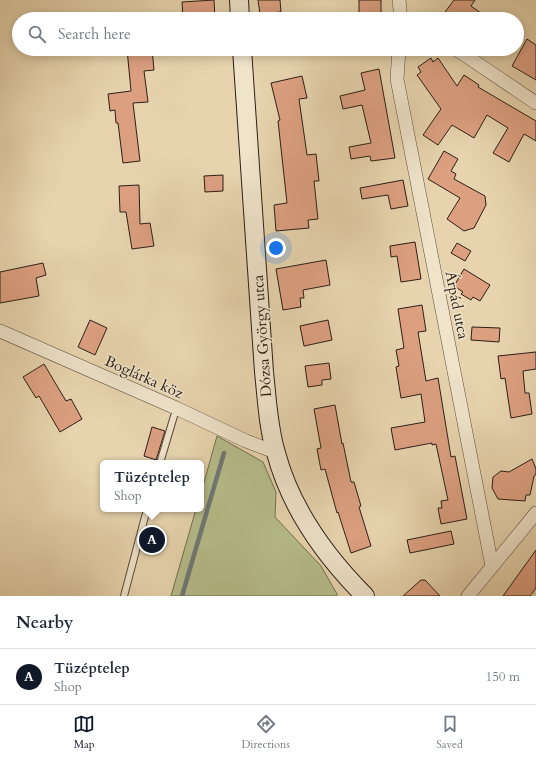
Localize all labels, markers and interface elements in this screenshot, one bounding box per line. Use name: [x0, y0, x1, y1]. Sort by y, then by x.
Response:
search box: [12, 12, 524, 56]
icon: search: [26, 23, 48, 45]
text: Search here: [58, 24, 131, 44]
your location: [266, 238, 286, 258]
street label: Árpád utca: [441, 269, 473, 341]
street label: Dózsa György utca: [248, 274, 276, 398]
street label: Boglárka köz: [102, 351, 187, 403]
popup: [100, 460, 204, 512]
text: Tüzéptelep: [114, 467, 190, 487]
text: Shop: [114, 487, 142, 505]
pin: A: [139, 525, 165, 555]
text: Nearby: [16, 611, 73, 634]
text: Tüzéptelep: [54, 658, 130, 678]
text: A: [24, 668, 34, 686]
text: 150 m: [486, 668, 520, 686]
text: Shop: [54, 678, 82, 696]
tab: Map: [73, 713, 95, 752]
tab: Directions: [241, 713, 290, 752]
tab: Saved: [436, 713, 463, 752]

